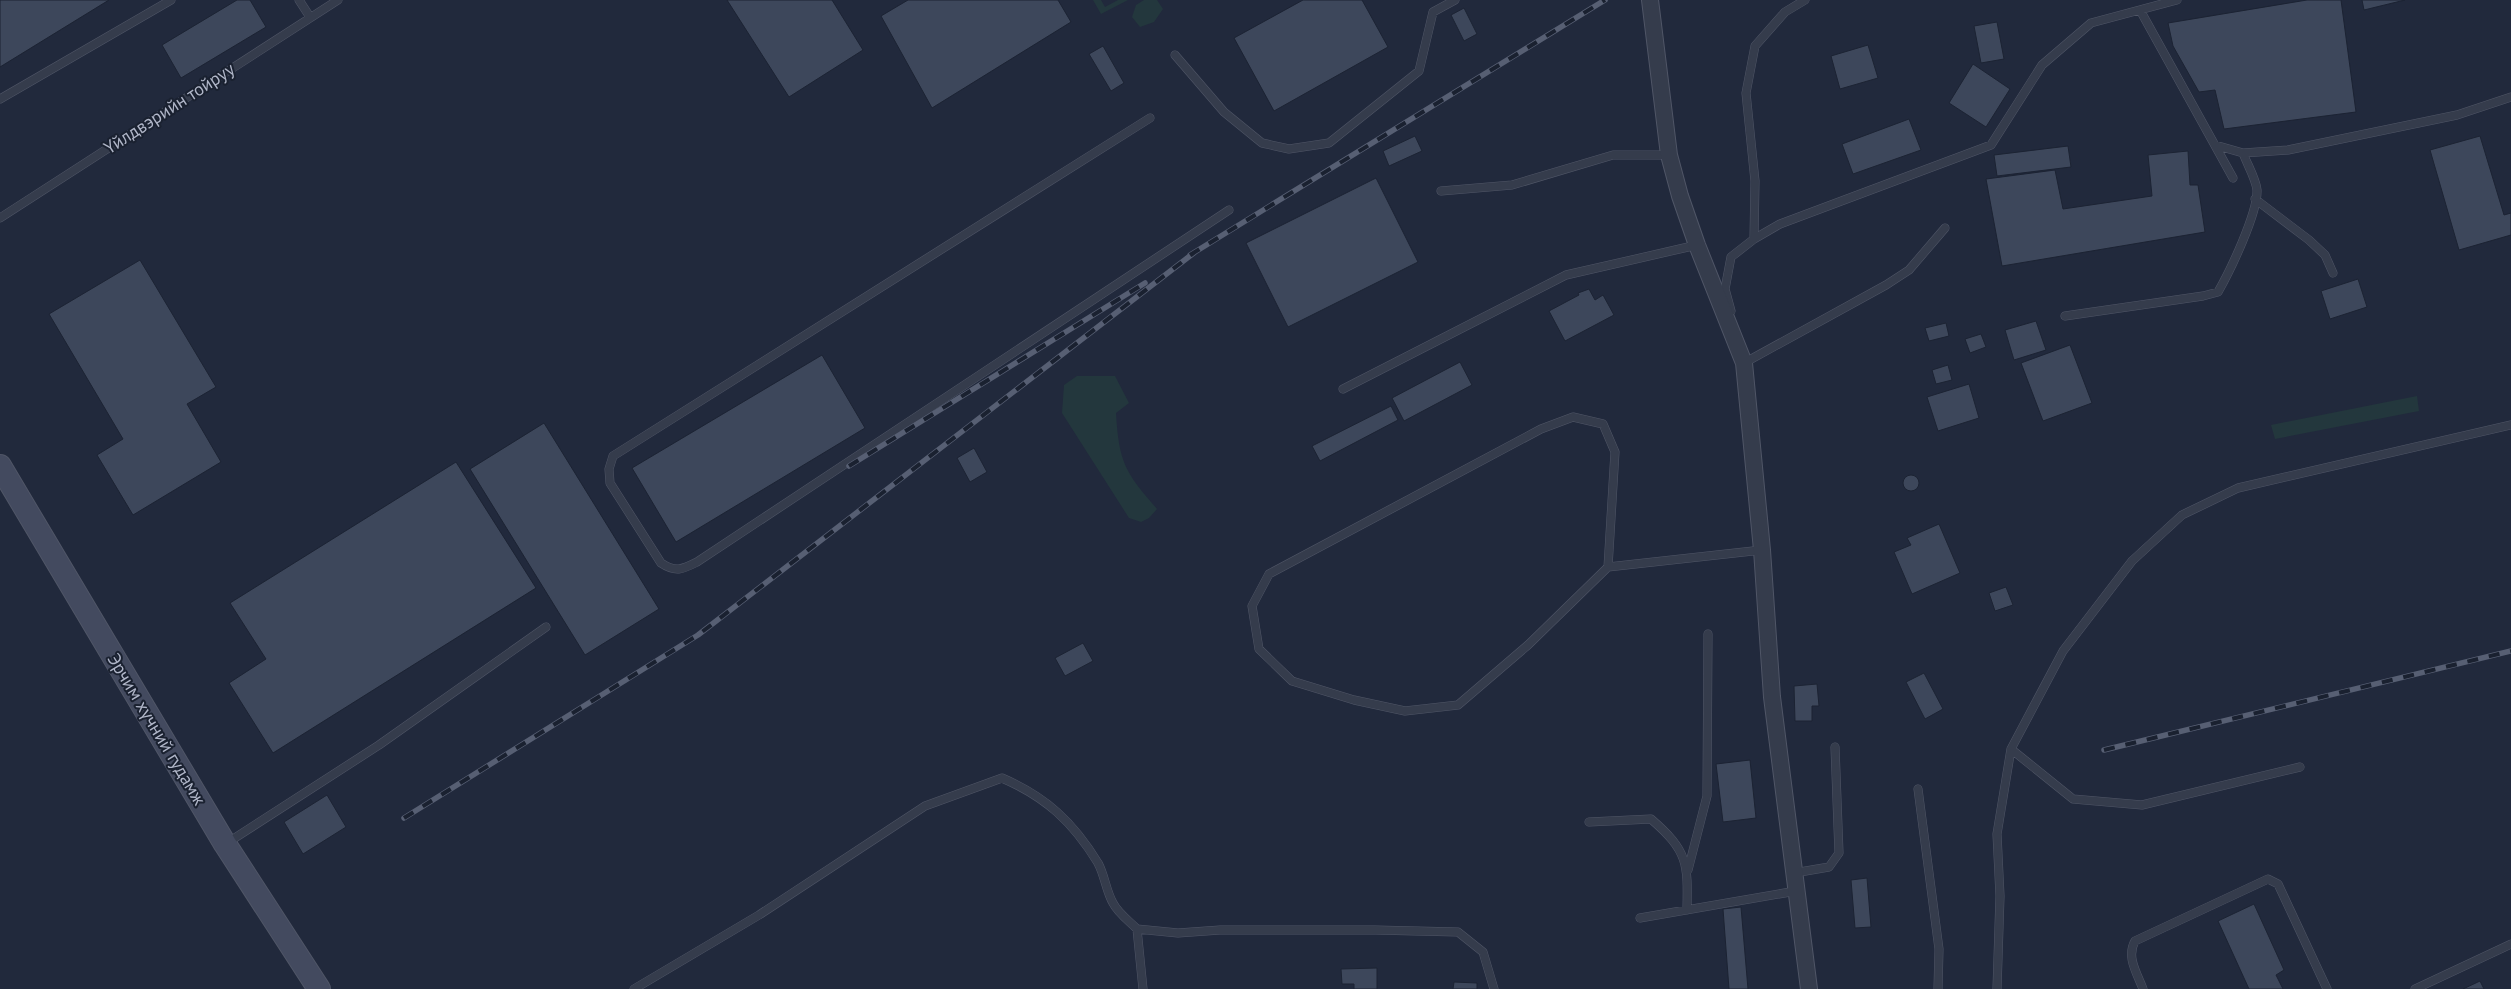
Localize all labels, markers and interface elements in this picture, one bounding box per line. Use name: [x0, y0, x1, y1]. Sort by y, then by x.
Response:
street label: Үйлдвэрийн тойруу: [99, 57, 239, 159]
street label: Эрчим хүчний гудамж: [103, 649, 211, 809]

